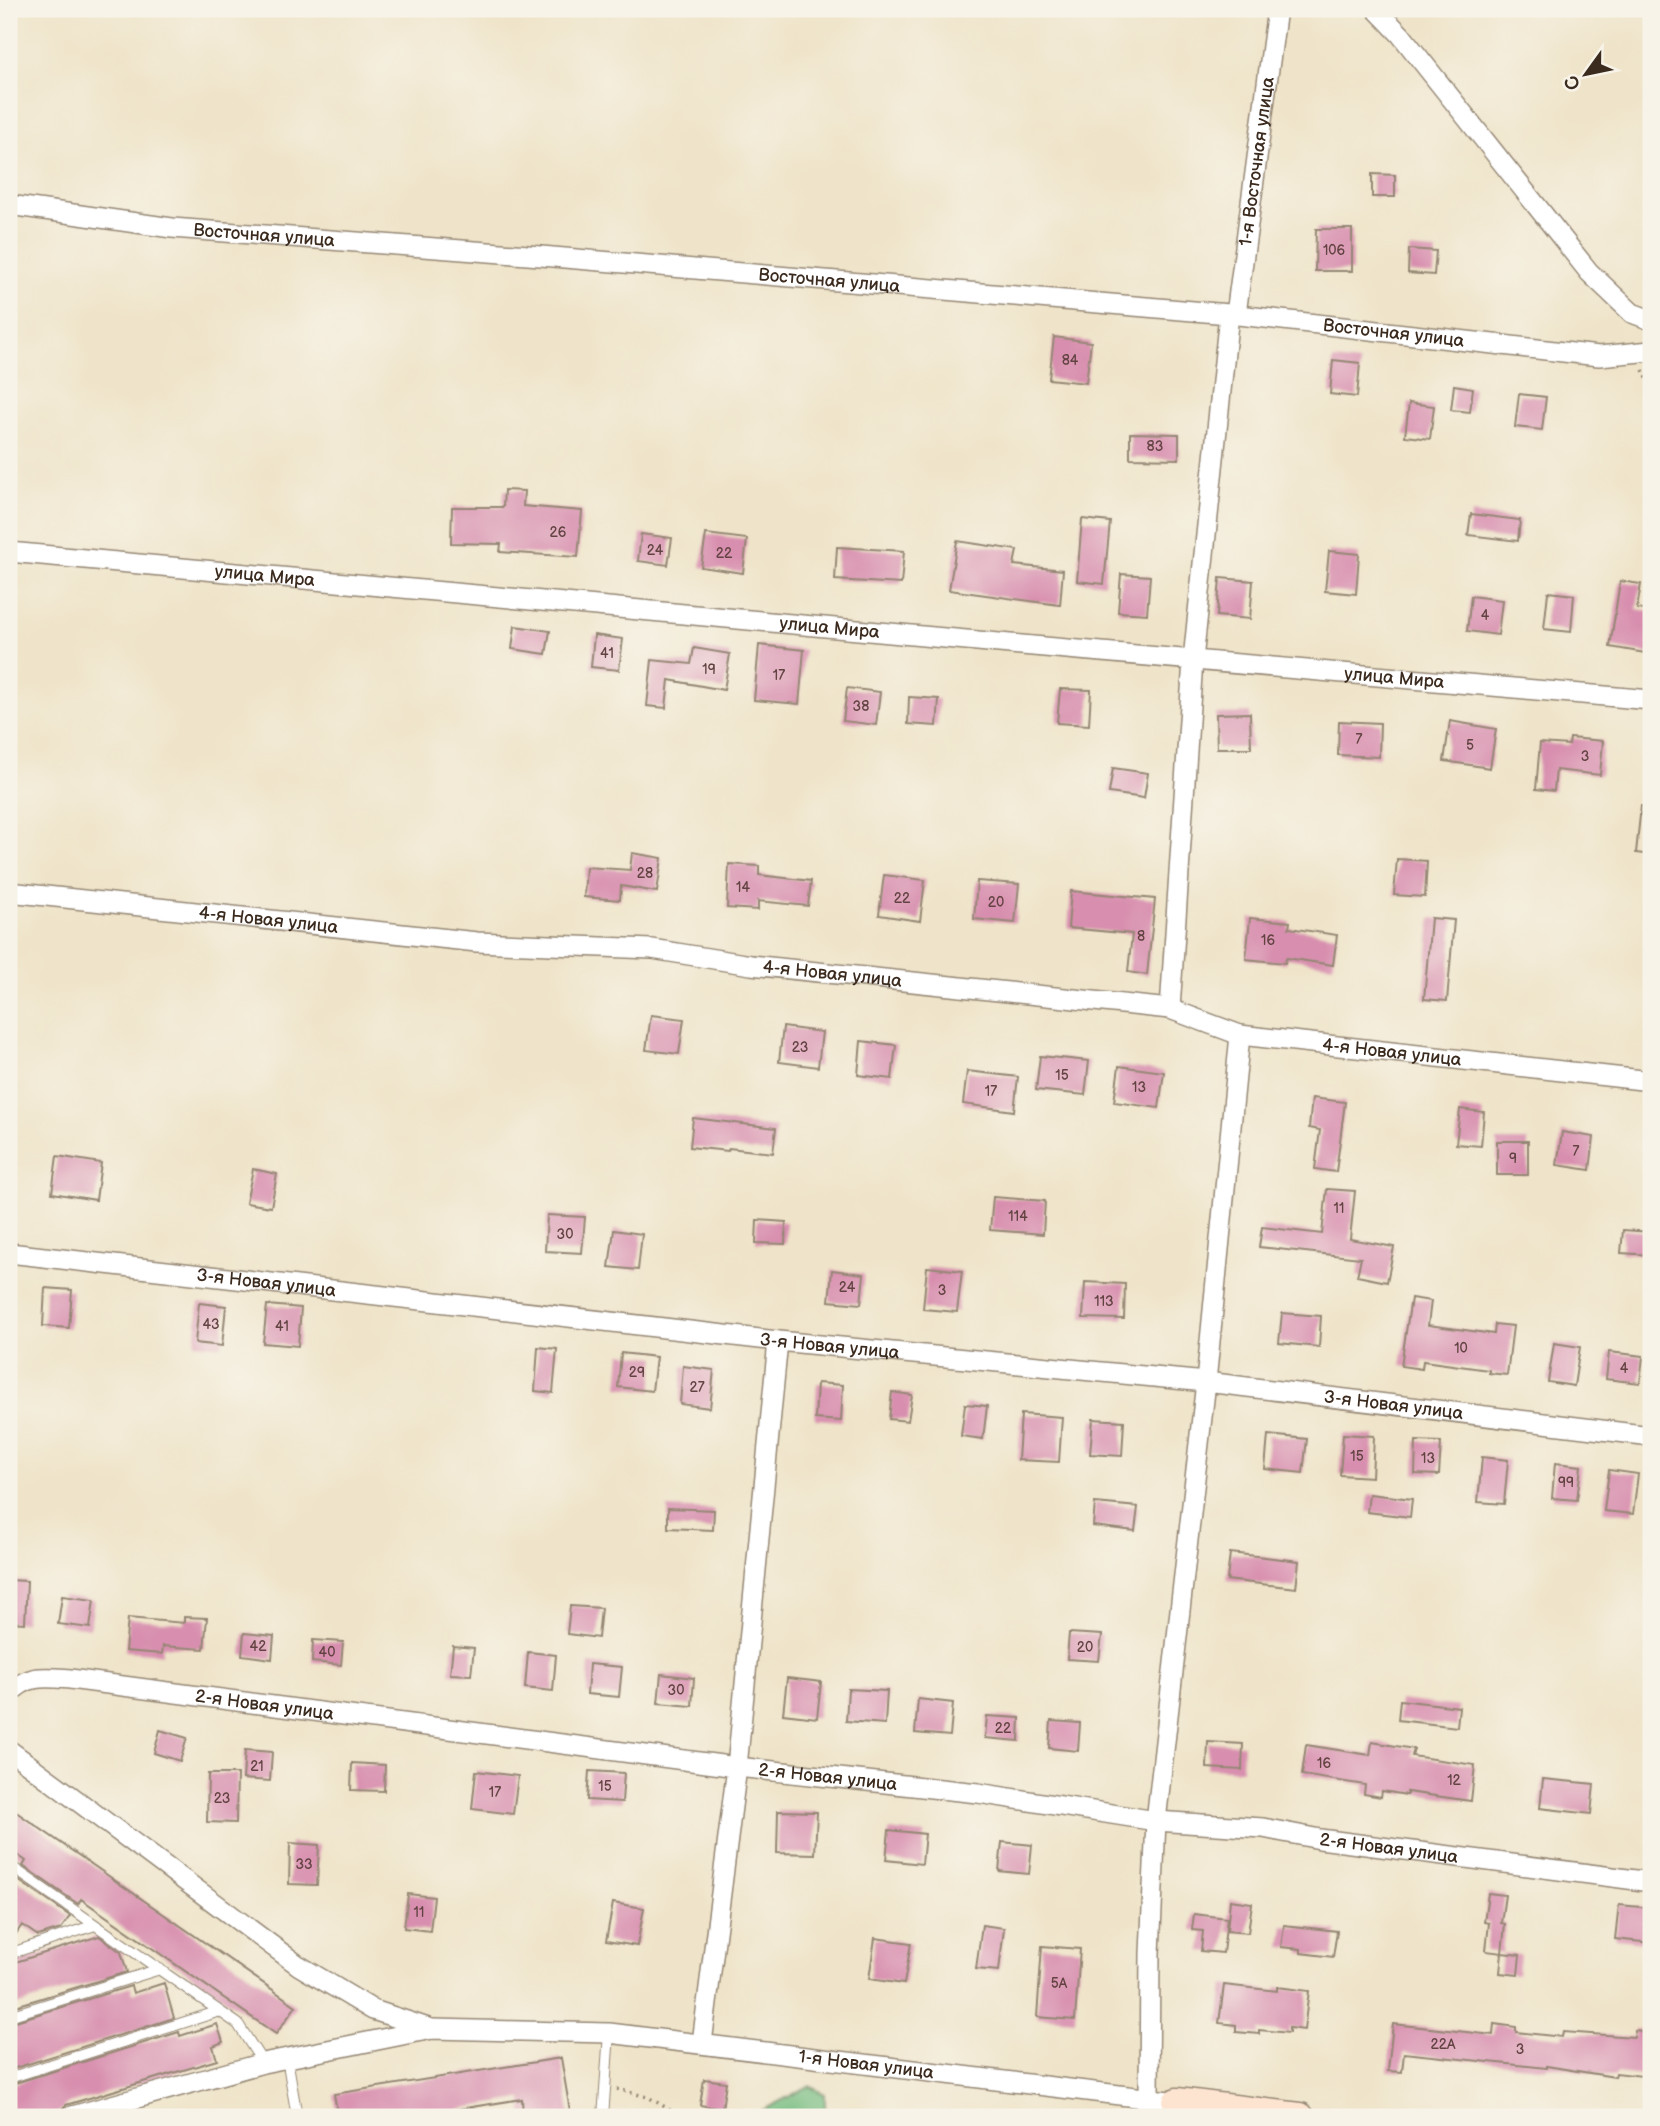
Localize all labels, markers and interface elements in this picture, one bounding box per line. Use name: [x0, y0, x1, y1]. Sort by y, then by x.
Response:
north arrow: [1552, 38, 1622, 108]
text: С: [1560, 71, 1586, 94]
street label: 1-я Восточная улица: [1235, 75, 1278, 247]
street label: Восточная улица: [193, 219, 336, 251]
house number: 106: [1323, 242, 1346, 259]
street label: Восточная улица: [758, 264, 901, 297]
street label: Восточная улица: [1322, 314, 1466, 351]
house number: 84: [1062, 352, 1079, 369]
house number: 83: [1147, 438, 1163, 455]
house number: 26: [550, 524, 567, 541]
house number: 24: [647, 542, 664, 559]
house number: 22: [716, 545, 733, 562]
street label: улица Мира: [214, 560, 316, 591]
house number: 4: [1481, 607, 1490, 624]
street label: улица Мира: [778, 612, 881, 643]
house number: 41: [600, 645, 614, 662]
house number: 19: [702, 661, 716, 678]
street label: улица Мира: [1343, 663, 1446, 692]
house number: 17: [773, 667, 785, 684]
house number: 38: [853, 698, 869, 715]
house number: 7: [1356, 731, 1363, 748]
house number: 5: [1466, 737, 1474, 754]
house number: 3: [1581, 748, 1589, 765]
house number: 28: [637, 865, 653, 882]
house number: 14: [736, 879, 750, 896]
house number: 22: [894, 890, 911, 907]
house number: 20: [988, 894, 1004, 911]
street label: 4-я Новая улица: [198, 902, 340, 938]
house number: 8: [1137, 928, 1145, 945]
house number: 16: [1261, 932, 1275, 949]
street label: 4-я Новая улица: [762, 956, 904, 991]
street label: 4-я Новая улица: [1321, 1034, 1463, 1070]
house number: 23: [792, 1039, 808, 1056]
house number: 15: [1055, 1067, 1069, 1084]
house number: 13: [1132, 1079, 1146, 1096]
house number: 17: [985, 1083, 997, 1100]
house number: 7: [1573, 1143, 1580, 1160]
house number: 9: [1509, 1150, 1517, 1167]
house number: 11: [1334, 1200, 1344, 1217]
house number: 114: [1008, 1208, 1028, 1225]
house number: 30: [557, 1226, 573, 1243]
street label: 3-я Новая улица: [196, 1264, 337, 1301]
house number: 24: [839, 1279, 856, 1296]
house number: 3: [938, 1282, 946, 1299]
house number: 113: [1094, 1293, 1114, 1310]
house number: 43: [202, 1316, 220, 1333]
house number: 41: [275, 1318, 289, 1335]
street label: 3-я Новая улица: [759, 1329, 901, 1363]
house number: 10: [1454, 1340, 1468, 1357]
house number: 4: [1620, 1360, 1629, 1377]
house number: 29: [629, 1364, 645, 1381]
house number: 27: [689, 1379, 705, 1396]
street label: 3-я Новая улица: [1323, 1386, 1465, 1424]
house number: 15: [1350, 1448, 1364, 1465]
house number: 13: [1421, 1450, 1435, 1467]
house number: 99: [1558, 1474, 1574, 1491]
house number: 42: [250, 1638, 267, 1655]
house number: 20: [1077, 1639, 1093, 1656]
house number: 40: [319, 1644, 335, 1661]
house number: 30: [668, 1682, 684, 1699]
street label: 2-я Новая улица: [194, 1685, 335, 1724]
house number: 22: [995, 1720, 1012, 1737]
house number: 16: [1317, 1755, 1331, 1772]
house number: 21: [250, 1758, 264, 1775]
street label: 2-я Новая улица: [757, 1759, 899, 1795]
house number: 12: [1447, 1772, 1462, 1789]
house number: 15: [598, 1778, 612, 1795]
house number: 17: [489, 1784, 501, 1801]
house number: 23: [214, 1790, 230, 1807]
street label: 2-я Новая улица: [1318, 1829, 1460, 1867]
house number: 33: [295, 1856, 313, 1873]
house number: 11: [414, 1904, 424, 1921]
house number: 5А: [1051, 1975, 1068, 1992]
house number: 22А: [1430, 2036, 1456, 2053]
house number: 3: [1516, 2041, 1524, 2058]
street label: 1-я Новая улица: [798, 2046, 935, 2083]

